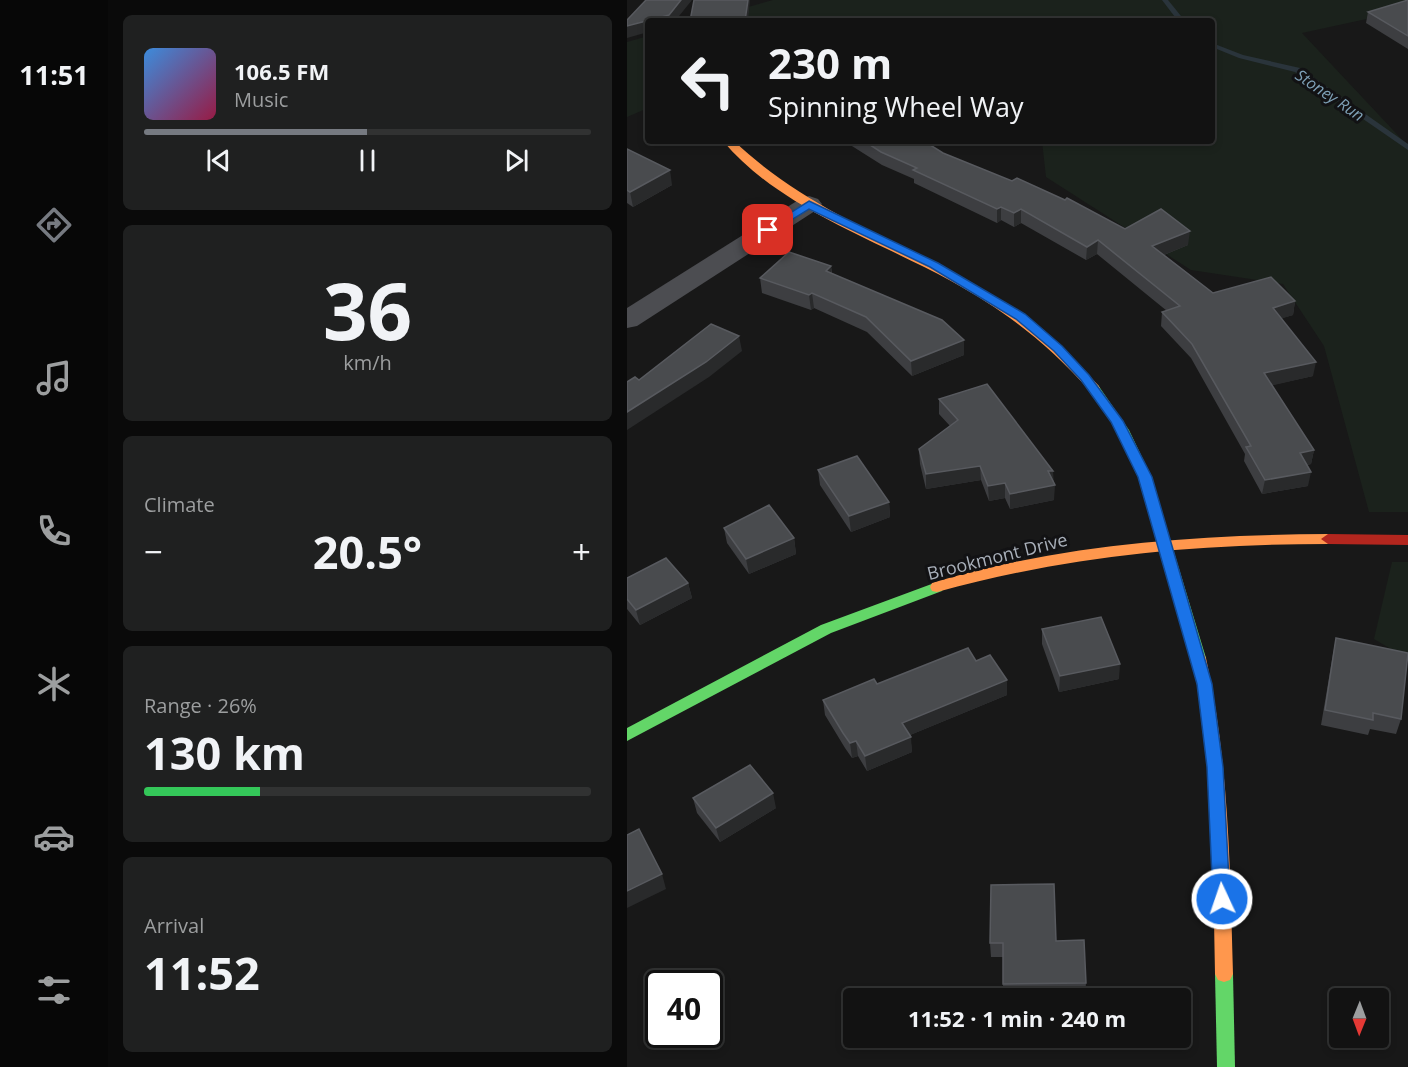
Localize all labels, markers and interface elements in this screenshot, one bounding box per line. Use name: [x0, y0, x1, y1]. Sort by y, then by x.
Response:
text: 230 m: [768, 34, 892, 91]
icon: left: [669, 42, 747, 120]
text: 11:51: [19, 56, 89, 93]
text: 106.5 FM: [234, 56, 329, 86]
water label: Stoney Run: [1291, 64, 1369, 126]
text: Music: [234, 86, 288, 113]
text: Spinning Wheel Way: [768, 88, 1023, 125]
icon: previous: [202, 144, 235, 177]
icon: pause: [351, 144, 384, 177]
icon: next: [500, 144, 533, 177]
icon: directions: [33, 204, 75, 246]
pin: [742, 204, 793, 255]
icon: arrive: [751, 213, 784, 246]
text: 36: [323, 257, 412, 363]
text: km/h: [343, 349, 392, 376]
icon: music: [33, 357, 75, 399]
text: Climate: [144, 491, 215, 518]
icon: phone: [33, 510, 75, 552]
text: 20.5°: [313, 521, 422, 582]
street label: Brookmont Drive: [924, 527, 1070, 585]
text: −: [144, 529, 163, 574]
text: +: [572, 529, 591, 574]
icon: climate: [33, 663, 75, 705]
text: Range · 26%: [144, 692, 257, 719]
text: 130 km: [144, 722, 305, 783]
icon: car: [33, 816, 75, 858]
position arrow: [1190, 867, 1254, 931]
text: Arrival: [144, 912, 204, 939]
text: 11:52: [144, 942, 260, 1003]
icon: filters: [33, 969, 75, 1011]
speed limit sign: 40: [645, 970, 723, 1048]
north arrow: [1329, 988, 1389, 1048]
map controls: [1329, 988, 1389, 1048]
text: 11:52 · 1 min · 240 m: [908, 1003, 1126, 1033]

